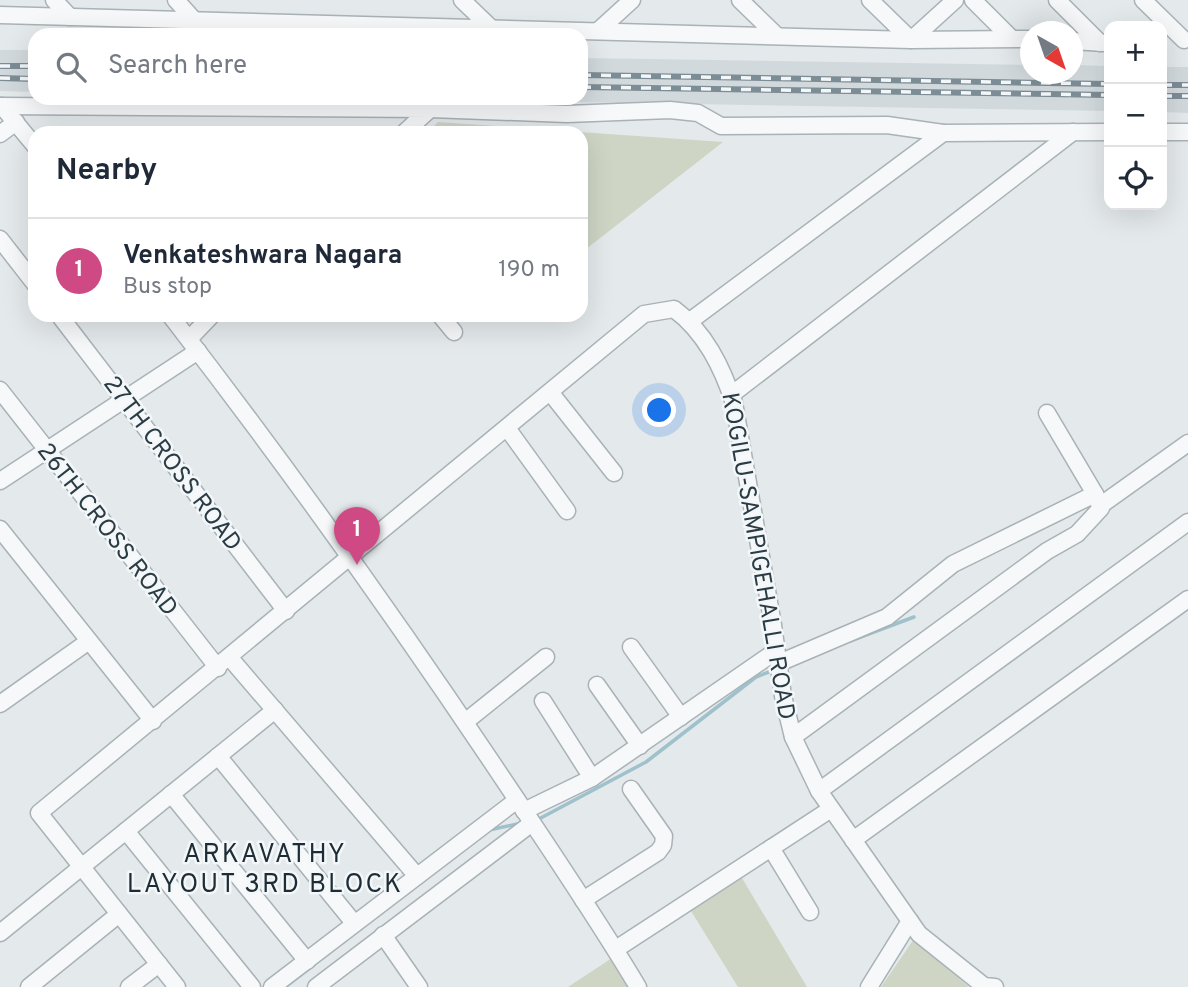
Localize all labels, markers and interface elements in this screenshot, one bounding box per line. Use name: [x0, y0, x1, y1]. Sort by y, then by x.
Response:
north arrow: [1020, 21, 1083, 84]
map controls: [1104, 21, 1167, 210]
button: +: [1104, 21, 1167, 84]
search box: [28, 28, 588, 105]
icon: search: [52, 48, 90, 86]
text: Search here: [108, 50, 247, 83]
button: −: [1104, 84, 1167, 147]
button: locate: [1104, 147, 1167, 210]
text: Nearby: [56, 153, 157, 190]
text: Venkateshwara Nagara: [123, 240, 402, 273]
text: 1: [74, 256, 84, 285]
text: 190 m: [498, 256, 560, 285]
text: Bus stop: [123, 273, 212, 302]
street label: 27TH CROSS ROAD: [96, 371, 247, 558]
street label: KOGILU-SAMPIGEHALLI ROAD: [713, 390, 801, 722]
your location: [642, 393, 676, 427]
street label: 26TH CROSS ROAD: [29, 437, 183, 623]
pin: 1: [334, 507, 380, 565]
district label: ARKAVATHY LAYOUT 3RD BLOCK: [127, 839, 403, 902]

